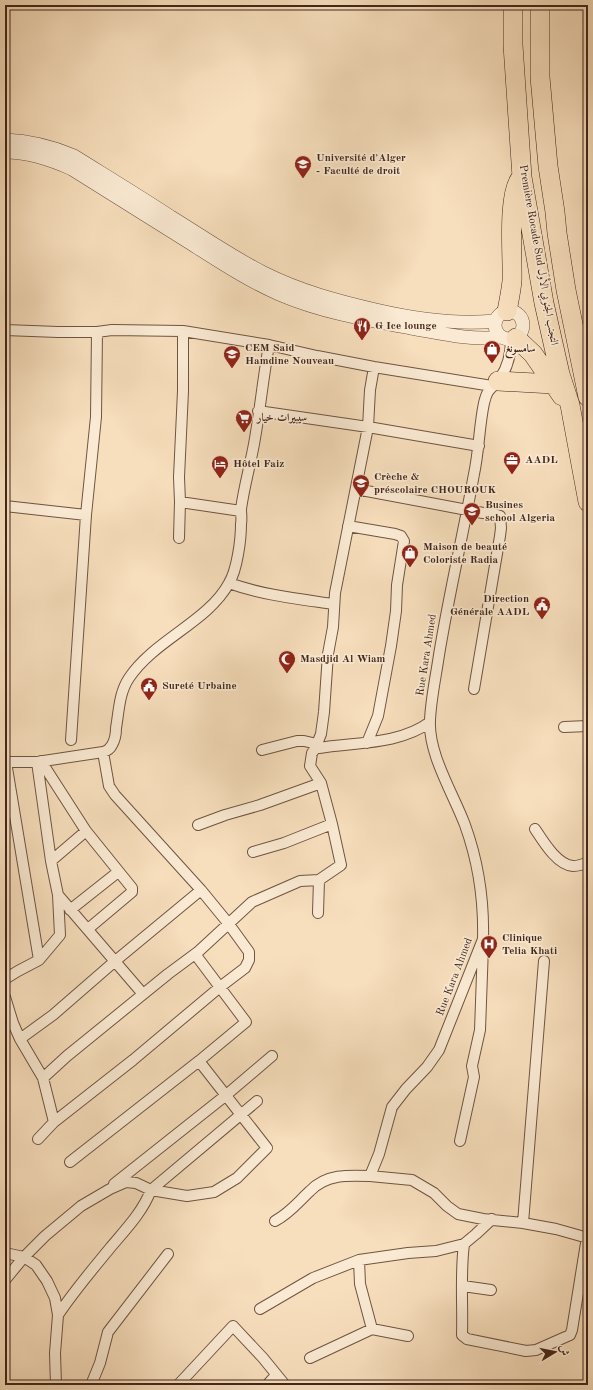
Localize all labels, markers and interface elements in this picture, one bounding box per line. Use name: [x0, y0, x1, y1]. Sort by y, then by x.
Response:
place label: Université d'Alger - Faculté de droit: [316, 153, 406, 177]
school or university icon: Université d'Alger - Faculté de droit: [293, 154, 313, 179]
street label: Première Rocade Sud التجنب الجنوبي الأول: [515, 163, 563, 346]
restaurant icon: G Ice lounge: [352, 316, 372, 341]
place label: G Ice lounge: [375, 321, 437, 332]
shop icon: سامسونغ: [482, 339, 502, 364]
place label: CEM Said Hamdine Nouveau: [245, 343, 334, 367]
place label: سامسونغ: [505, 343, 536, 359]
school or university icon: CEM Said Hamdine Nouveau: [222, 344, 242, 369]
supermarket icon: سيبيرات خيار: [234, 408, 254, 433]
place label: سيبيرات خيار: [255, 412, 307, 424]
office icon: AADL: [502, 450, 522, 475]
hotel icon: Hôtel Faiz: [210, 454, 230, 479]
place label: AADL: [525, 455, 558, 466]
place label: Hôtel Faiz: [233, 459, 284, 470]
place label: Crèche & préscolaire CHOUROUK: [374, 472, 497, 496]
school or university icon: Crèche & préscolaire CHOUROUK: [351, 473, 371, 498]
place label: Busines school Algeria: [485, 500, 556, 524]
school or university icon: Busines school Algeria: [462, 501, 482, 526]
place label: Maison de beauté Coloriste Radia: [423, 542, 507, 566]
shop icon: Maison de beauté Coloriste Radia: [400, 543, 420, 568]
place label: Direction Générale AADL: [450, 594, 529, 618]
public building icon: Direction Générale AADL: [532, 595, 552, 620]
street label: Rue Kara Ahmed: [415, 613, 439, 697]
mosque icon: Masdjid Al Wiam: [277, 649, 297, 674]
place label: Masdjid Al Wiam: [300, 654, 386, 665]
public building icon: Sureté Urbaine: [139, 676, 159, 701]
place label: Sureté Urbaine: [162, 681, 237, 692]
place label: Clinique Telia Khati: [502, 933, 557, 957]
hospital icon: Clinique Telia Khati: [479, 934, 499, 959]
street label: Rue Kara Ahmed: [435, 936, 475, 1018]
north arrow: [535, 1332, 575, 1372]
text: ش: [557, 1344, 570, 1357]

